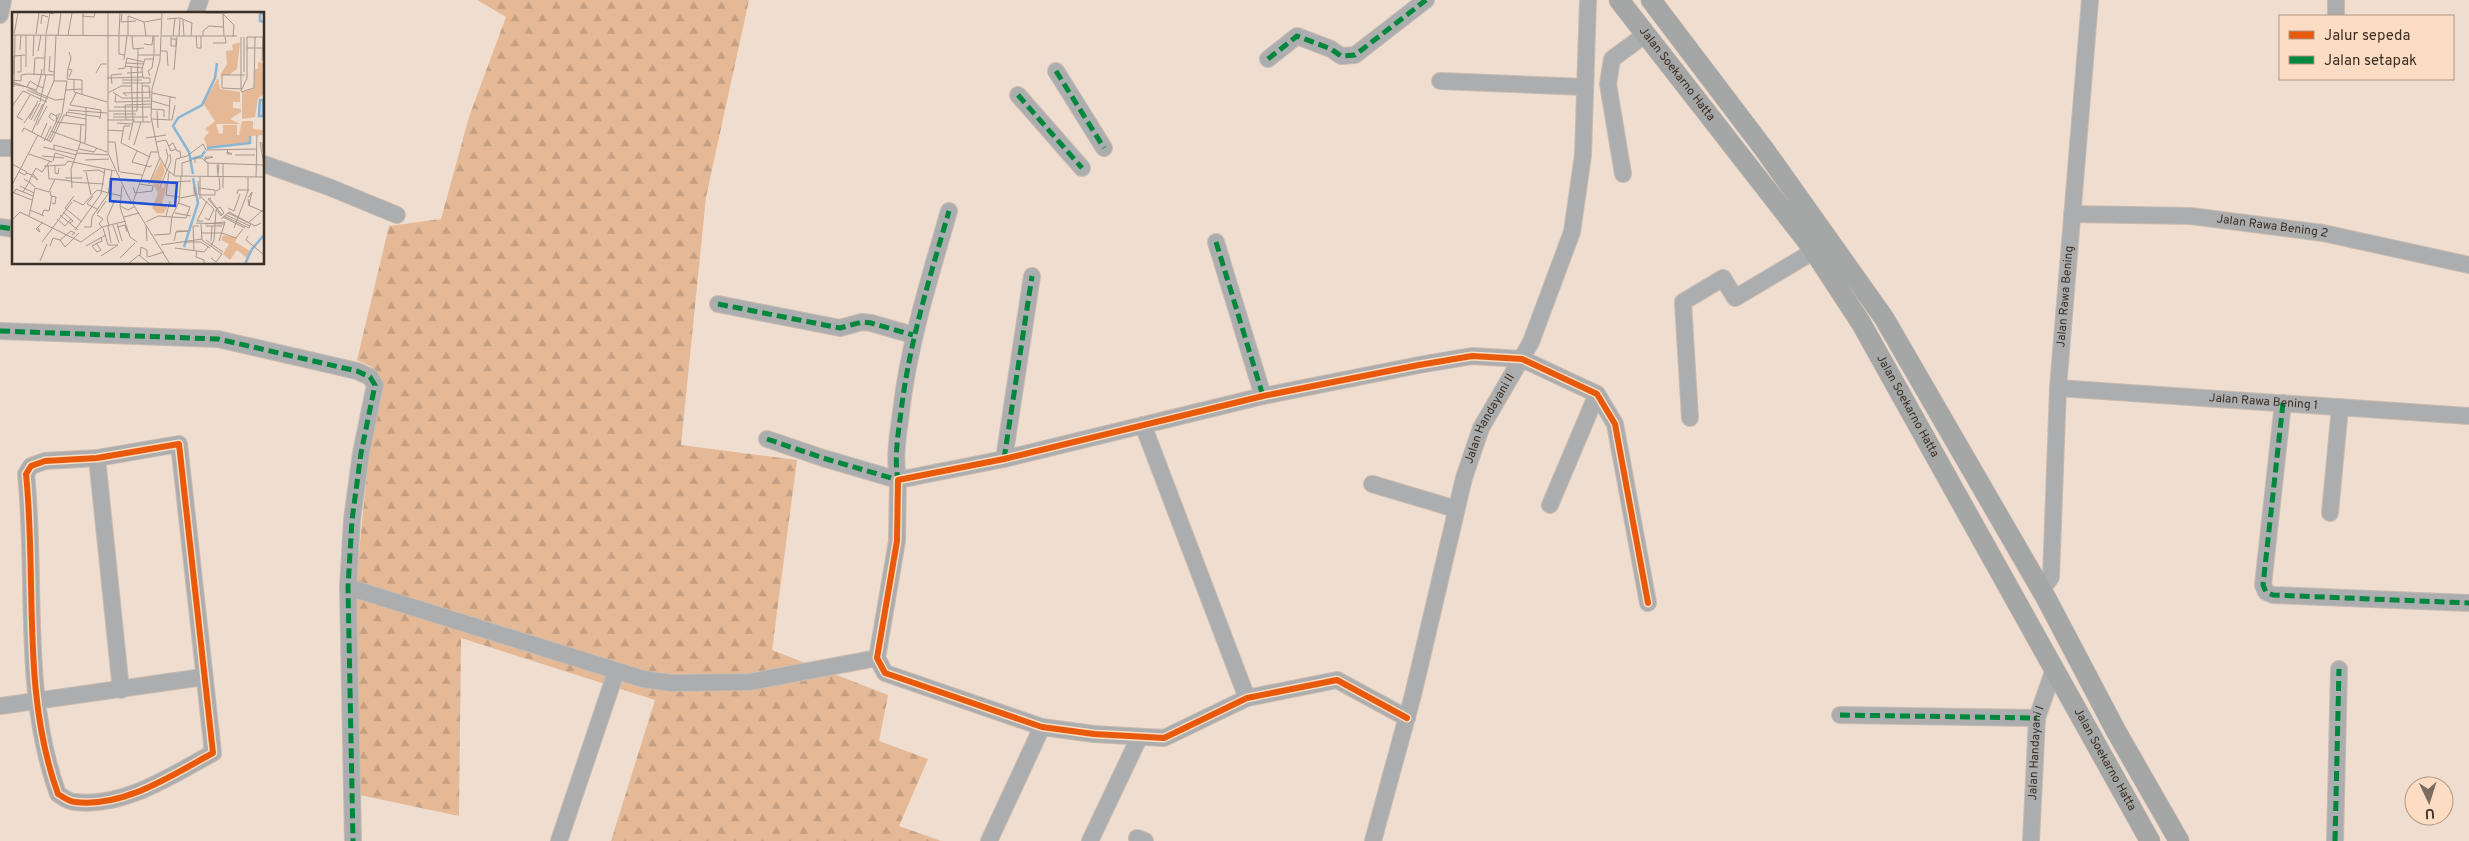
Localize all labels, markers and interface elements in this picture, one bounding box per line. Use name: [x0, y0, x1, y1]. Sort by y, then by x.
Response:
inset map: [12, 12, 265, 265]
legend: [2279, 15, 2454, 80]
street label: Jalan Soekarno Hatta: [1635, 24, 1719, 125]
text: Jalur sepeda: [2324, 27, 2410, 46]
text: Jalan setapak: [2324, 52, 2417, 71]
street label: Jalan Rawa Bening 2: [2216, 211, 2330, 242]
street label: Jalan Rawa Bening: [2053, 245, 2078, 348]
street label: Jalan Soekarno Hatta: [1872, 352, 1942, 460]
street label: Jalan Handayani II: [1461, 371, 1519, 466]
street label: Jalan Rawa Bening 1: [2209, 390, 2319, 414]
street label: Jalan Handayani I: [2025, 704, 2049, 801]
street label: Jalan Soekarno Hatta: [2070, 706, 2140, 814]
north arrow: [2404, 776, 2454, 826]
text: U: [2424, 804, 2435, 821]

